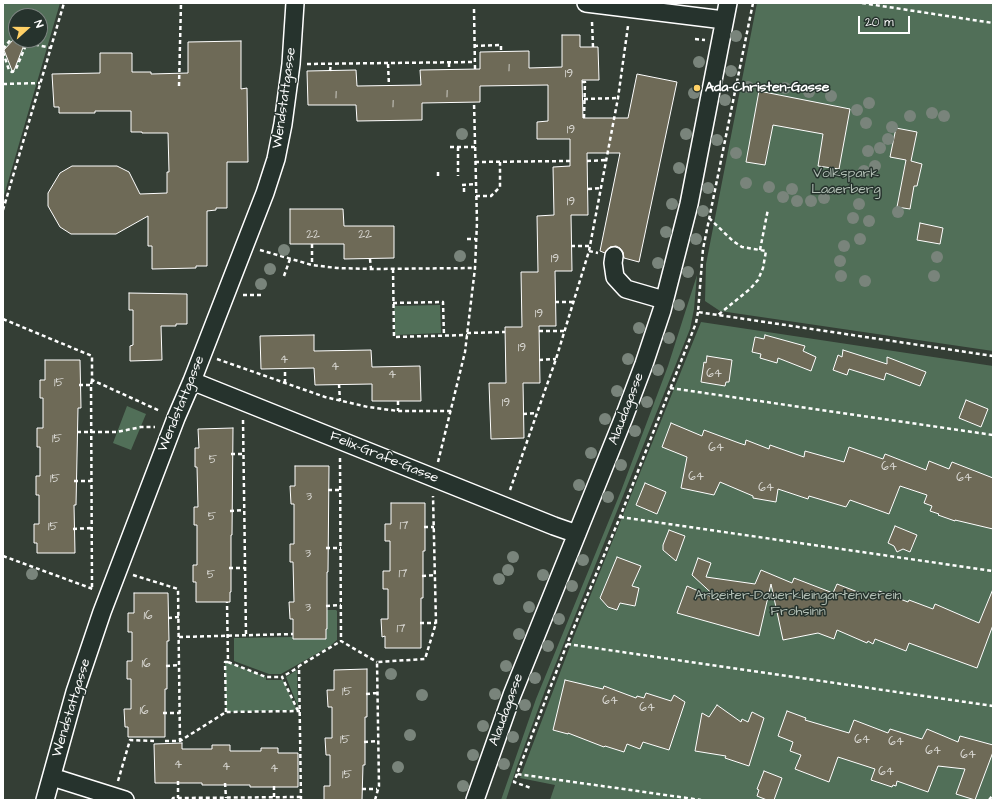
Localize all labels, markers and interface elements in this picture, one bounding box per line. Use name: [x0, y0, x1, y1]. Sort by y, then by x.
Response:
north arrow: [8, 8, 48, 48]
scale bar: [860, 8, 912, 34]
text: 20 m: [865, 14, 894, 31]
text: N: [30, 18, 47, 30]
street label: Wendstattgasse: [270, 46, 300, 150]
house number: 1: [508, 61, 510, 75]
house number: 19: [565, 67, 573, 81]
place label: Ada-Christen-Gasse: [705, 80, 829, 96]
marker: Ada-Christen-Gasse: [692, 83, 702, 93]
house number: 1: [446, 87, 448, 101]
house number: 1: [335, 88, 337, 102]
house number: 1: [392, 97, 394, 111]
house number: 19: [567, 123, 575, 137]
park label: Volkspark Laaerberg: [811, 166, 881, 198]
house number: 19: [567, 195, 575, 209]
house number: 22: [306, 228, 320, 242]
house number: 22: [358, 228, 372, 242]
house number: 19: [551, 252, 559, 266]
house number: 19: [535, 307, 543, 321]
house number: 19: [518, 341, 526, 355]
house number: 4: [280, 353, 288, 367]
street label: Wendstattgasse: [155, 354, 209, 454]
house number: 4: [331, 360, 339, 374]
house number: 64: [706, 367, 722, 381]
house number: 4: [388, 368, 396, 382]
street label: Alaudagasse: [606, 371, 648, 447]
house number: 15: [54, 376, 64, 390]
house number: 19: [502, 396, 510, 410]
street label: Felix-Grafe-Gasse: [327, 429, 441, 487]
house number: 15: [52, 432, 62, 446]
house number: 64: [708, 441, 724, 455]
house number: 5: [209, 453, 217, 467]
house number: 64: [881, 460, 897, 474]
house number: 64: [688, 470, 704, 484]
house number: 64: [956, 471, 972, 485]
house number: 15: [50, 472, 60, 486]
house number: 64: [758, 481, 774, 495]
house number: 3: [306, 490, 312, 504]
house number: 5: [208, 510, 216, 524]
house number: 17: [400, 519, 408, 533]
house number: 15: [48, 520, 58, 534]
house number: 3: [305, 547, 311, 561]
house number: 17: [399, 567, 407, 581]
house number: 5: [207, 568, 215, 582]
park label: Arbeiter-Dauerkleingartenverein Frohsinn: [694, 588, 902, 620]
house number: 3: [305, 601, 311, 615]
house number: 16: [143, 609, 153, 623]
house number: 17: [397, 622, 405, 636]
street label: Wendstattgasse: [49, 657, 95, 759]
house number: 16: [141, 657, 151, 671]
street label: Alaudagasse: [486, 672, 528, 748]
house number: 15: [342, 685, 352, 699]
house number: 64: [602, 694, 618, 708]
house number: 64: [639, 701, 655, 715]
house number: 16: [139, 704, 149, 718]
house number: 15: [340, 733, 350, 747]
house number: 64: [854, 733, 870, 747]
house number: 64: [888, 735, 904, 749]
house number: 64: [925, 744, 941, 758]
house number: 64: [960, 748, 976, 762]
house number: 4: [174, 758, 182, 772]
house number: 4: [222, 760, 230, 774]
house number: 4: [270, 762, 278, 776]
house number: 64: [878, 765, 894, 779]
house number: 15: [342, 768, 352, 782]

